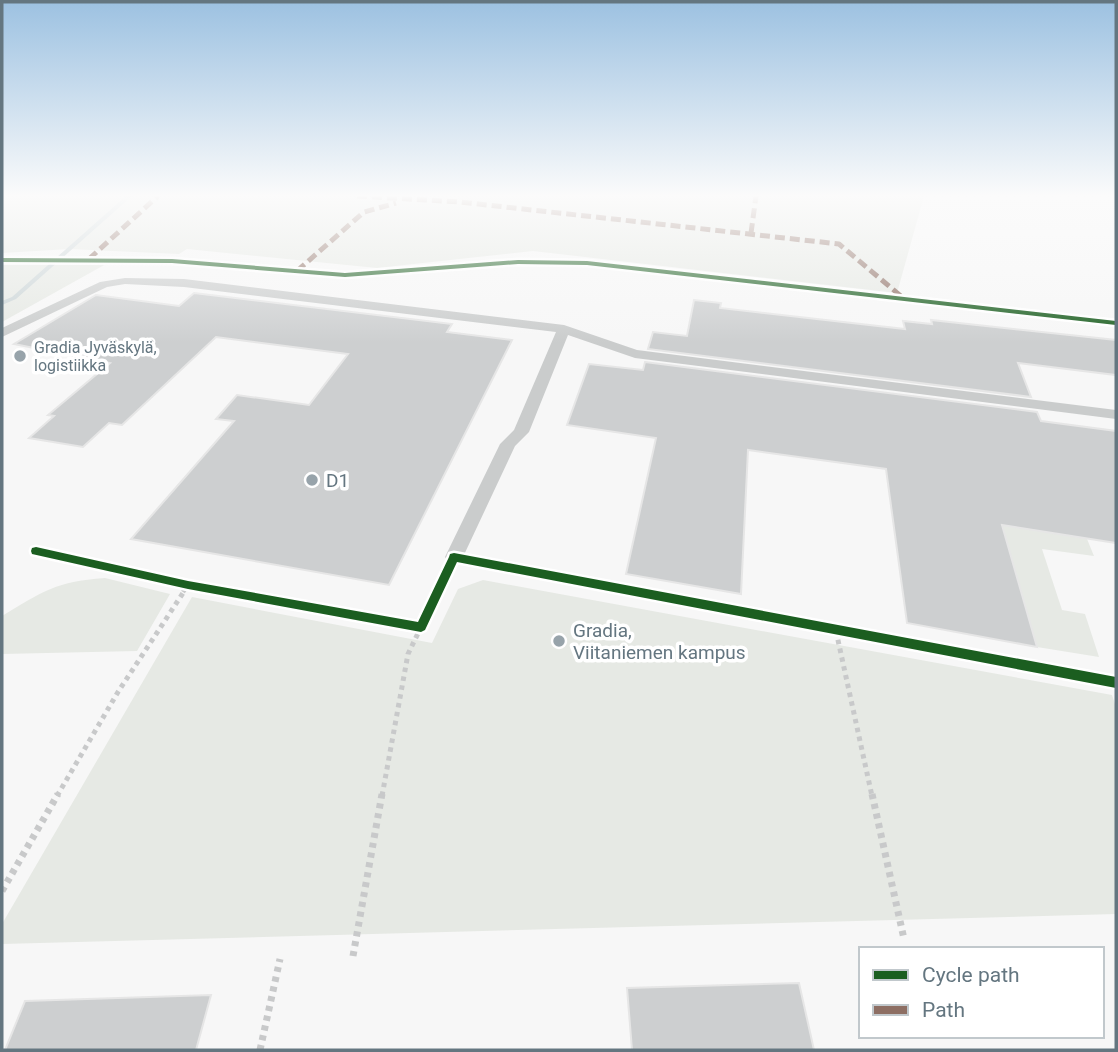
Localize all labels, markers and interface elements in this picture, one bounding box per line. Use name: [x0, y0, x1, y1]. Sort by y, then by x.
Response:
place label: Gradia Jyväskylä, logistiikka: [34, 338, 157, 375]
marker: Gradia Jyväskylä, logistiikka: [12, 348, 28, 364]
place label: D1: [326, 469, 349, 492]
marker: D1: [304, 472, 320, 488]
place label: Gradia, Viitaniemen kampus: [573, 619, 746, 664]
marker: Gradia, Viitaniemen kampus: [551, 633, 567, 649]
legend: [859, 947, 1104, 1038]
text: Cycle path: [922, 963, 1020, 987]
text: Path: [922, 998, 965, 1022]

